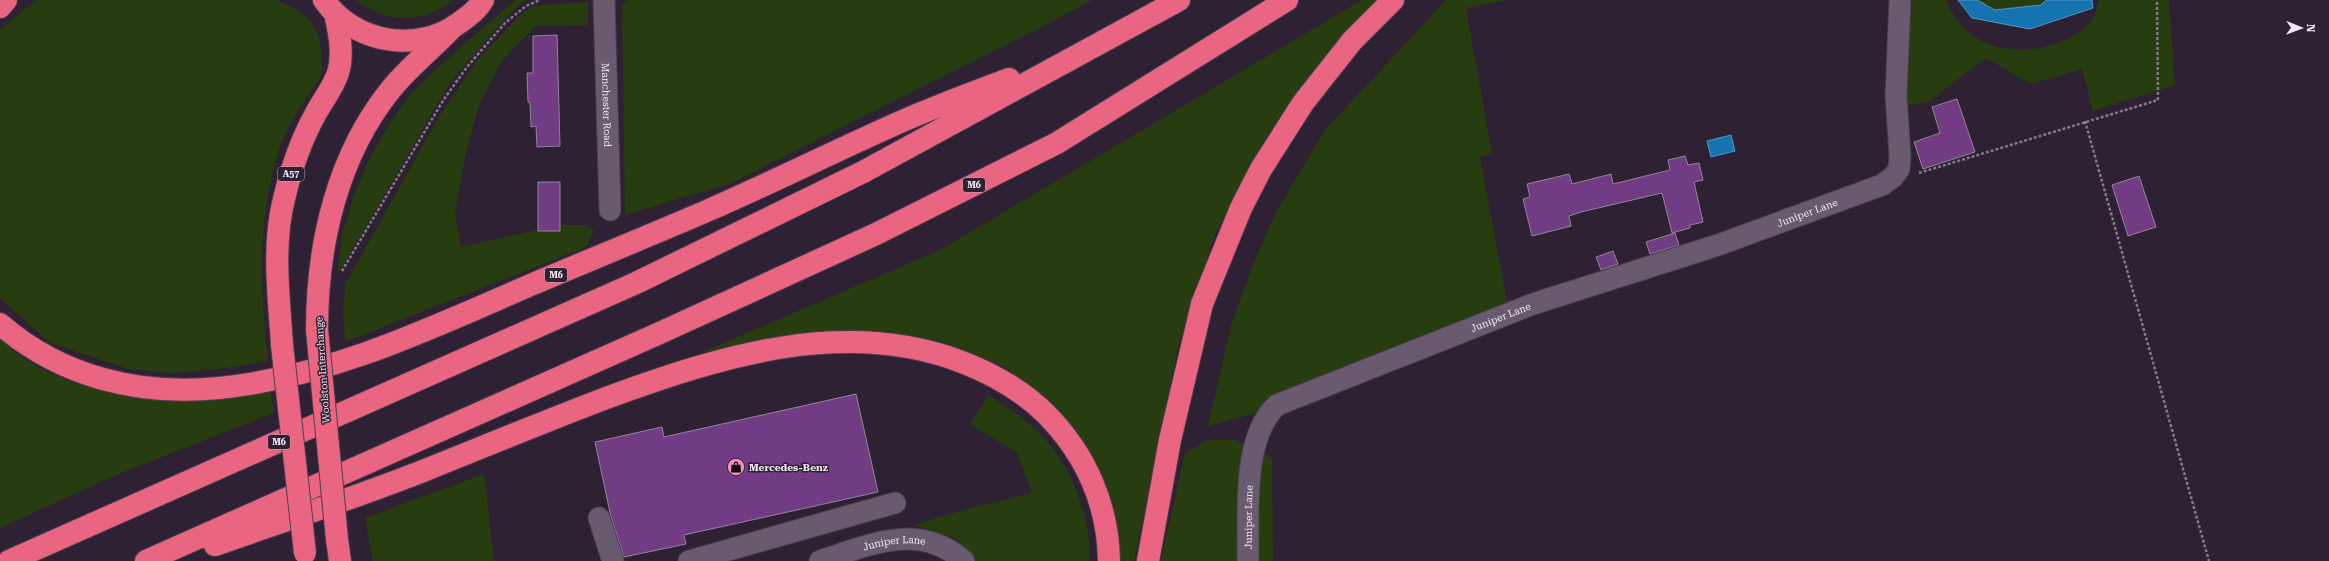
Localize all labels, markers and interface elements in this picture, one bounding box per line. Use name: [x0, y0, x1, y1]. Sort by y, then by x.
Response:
north arrow: [2281, 8, 2321, 48]
text: N: [2304, 24, 2317, 33]
street label: Manchester Road: [600, 63, 613, 148]
road number: A57: [278, 167, 304, 181]
road number: M6: [963, 178, 985, 192]
street label: Juniper Lane: [1775, 197, 1840, 229]
road number: M6: [545, 268, 567, 282]
street label: Juniper Lane: [1469, 300, 1533, 334]
street label: Woolston Interchange: [313, 316, 332, 424]
road number: M6: [268, 435, 290, 449]
shop icon: Mercedes-Benz: [726, 457, 746, 477]
place label: Mercedes-Benz: [749, 462, 828, 473]
street label: Juniper Lane: [1243, 484, 1255, 549]
street label: Juniper Lane: [862, 534, 927, 553]

